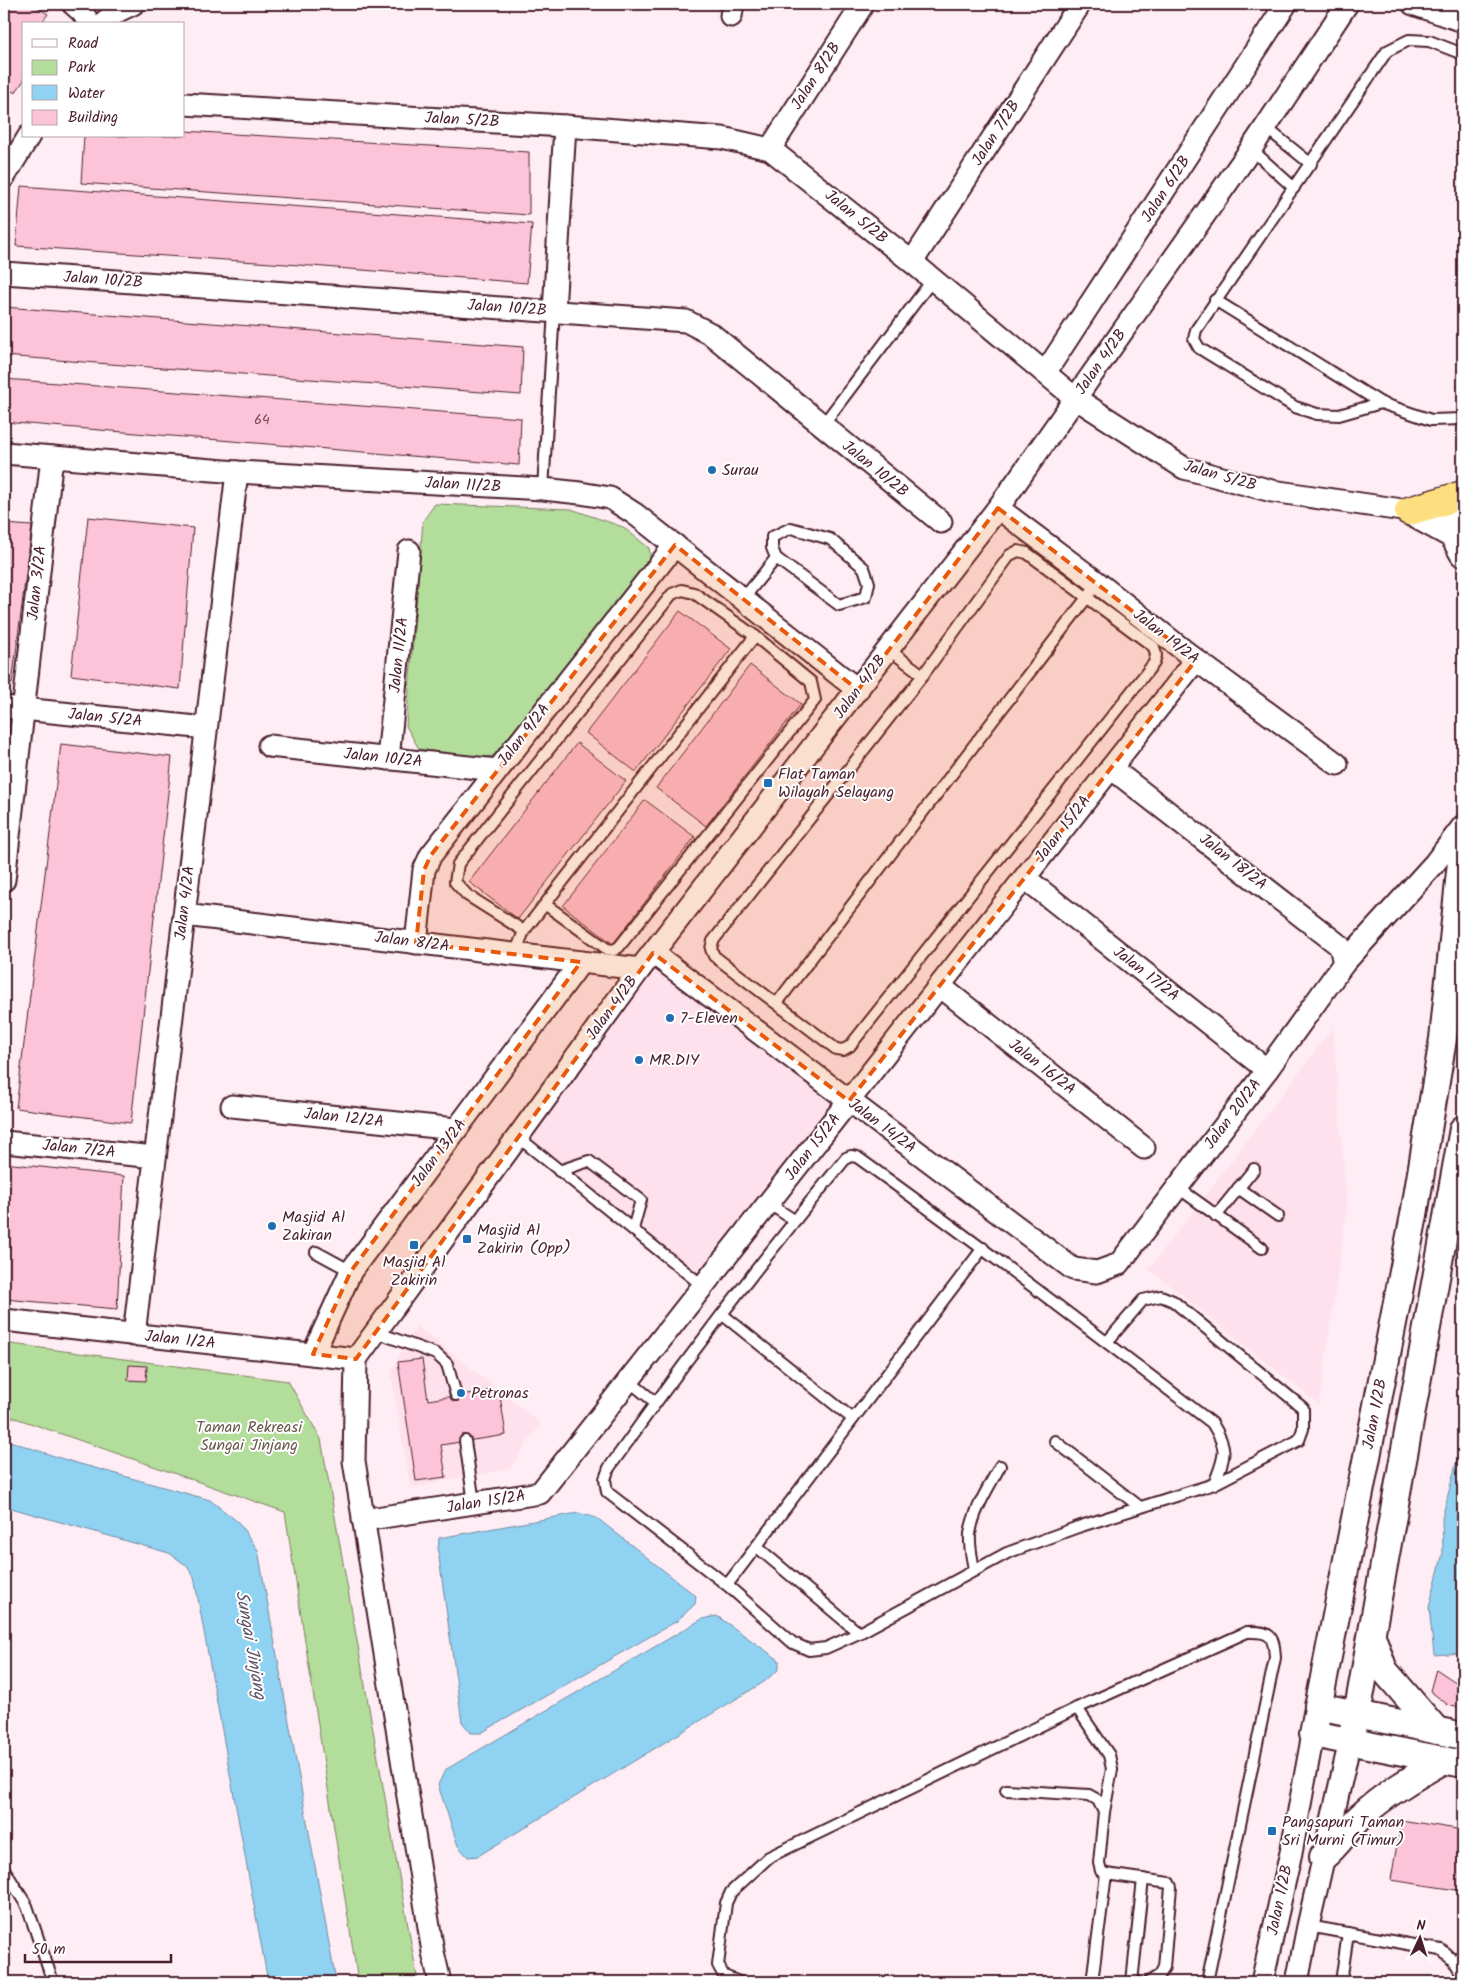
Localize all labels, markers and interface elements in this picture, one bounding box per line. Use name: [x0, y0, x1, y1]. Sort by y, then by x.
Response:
legend: [22, 22, 185, 138]
text: Road: [68, 32, 99, 56]
street label: Jalan 8/2B: [785, 37, 847, 115]
text: Park: [68, 56, 96, 80]
text: Water: [68, 82, 105, 106]
street label: Jalan 7/2B: [965, 95, 1027, 171]
text: Building: [68, 106, 118, 130]
street label: Jalan 5/2B: [424, 106, 500, 134]
street label: Jalan 6/2B: [1135, 151, 1197, 227]
street label: Jalan 5/2B: [819, 184, 893, 250]
street label: Jalan 10/2B: [62, 265, 144, 295]
street label: Jalan 10/2B: [466, 293, 548, 323]
street label: Jalan 4/2B: [1069, 324, 1133, 400]
house number: 64: [254, 409, 270, 431]
street label: Jalan 10/2B: [836, 434, 914, 504]
street label: Jalan 5/2B: [1180, 454, 1260, 498]
place label: Surau: [722, 458, 759, 483]
marker: Surau: [706, 464, 718, 476]
street label: Jalan 11/2B: [424, 471, 502, 499]
street label: Jalan 3/2A: [21, 544, 53, 622]
street label: Jalan 19/2A: [1127, 603, 1205, 671]
street label: Jalan 11/2A: [383, 616, 415, 694]
street label: Jalan 4/2B: [827, 649, 893, 725]
street label: Jalan 9/2A: [491, 698, 557, 772]
street label: Jalan 5/2A: [67, 702, 144, 734]
street label: Jalan 10/2A: [342, 741, 424, 775]
place label: Flat Taman Wilayah Selayang: [778, 762, 894, 805]
marker: Flat Taman Wilayah Selayang: [762, 777, 774, 789]
street label: Jalan 15/2A: [1029, 790, 1098, 868]
street label: Jalan 18/2A: [1194, 827, 1273, 897]
street label: Jalan 4/2A: [168, 864, 202, 942]
street label: Jalan 8/2A: [373, 925, 451, 959]
street label: Jalan 17/2A: [1107, 940, 1185, 1008]
street label: Jalan 4/2B: [580, 970, 644, 1046]
place label: 7-Eleven: [680, 1006, 738, 1031]
marker: 7-Eleven: [664, 1012, 676, 1024]
street label: Jalan 16/2A: [1003, 1033, 1081, 1102]
place label: MR.DIY: [649, 1048, 700, 1073]
marker: MR.DIY: [633, 1054, 645, 1066]
street label: Jalan 20/2A: [1198, 1073, 1268, 1155]
street label: Jalan 14/2A: [843, 1092, 922, 1160]
street label: Jalan 12/2A: [303, 1101, 386, 1135]
street label: Jalan 15/2A: [779, 1108, 848, 1186]
street label: Jalan 13/2A: [405, 1113, 473, 1193]
street label: Jalan 7/2A: [41, 1133, 117, 1165]
place label: Masjid Al Zakiran: [282, 1205, 345, 1248]
place label: Masjid Al Zakirin (Opp): [477, 1218, 571, 1261]
marker: Masjid Al Zakiran: [266, 1220, 278, 1232]
marker: Masjid Al Zakirin (Opp): [461, 1233, 473, 1245]
marker: Masjid Al Zakirin: [408, 1239, 420, 1251]
place label: Masjid Al Zakirin: [383, 1250, 446, 1293]
street label: Jalan 1/2A: [143, 1324, 217, 1356]
street label: Jalan 1/2B: [1356, 1376, 1394, 1452]
place label: Petronas: [471, 1381, 529, 1406]
marker: Petronas: [455, 1387, 467, 1399]
park label: Taman Rekreasi Sungai Jinjang: [196, 1415, 303, 1458]
street label: Jalan 15/2A: [445, 1483, 528, 1521]
water label: Sungai Jinjang: [226, 1588, 274, 1703]
place label: Pangsapuri Taman Sri Murni (Timur): [1282, 1810, 1404, 1853]
marker: Pangsapuri Taman Sri Murni (Timur): [1266, 1825, 1278, 1837]
street label: Jalan 1/2B: [1260, 1862, 1300, 1938]
north arrow: [1394, 1914, 1444, 1964]
text: N: [1416, 1915, 1426, 1937]
scale bar: [25, 1931, 171, 1963]
text: 50 m: [32, 1938, 66, 1962]

